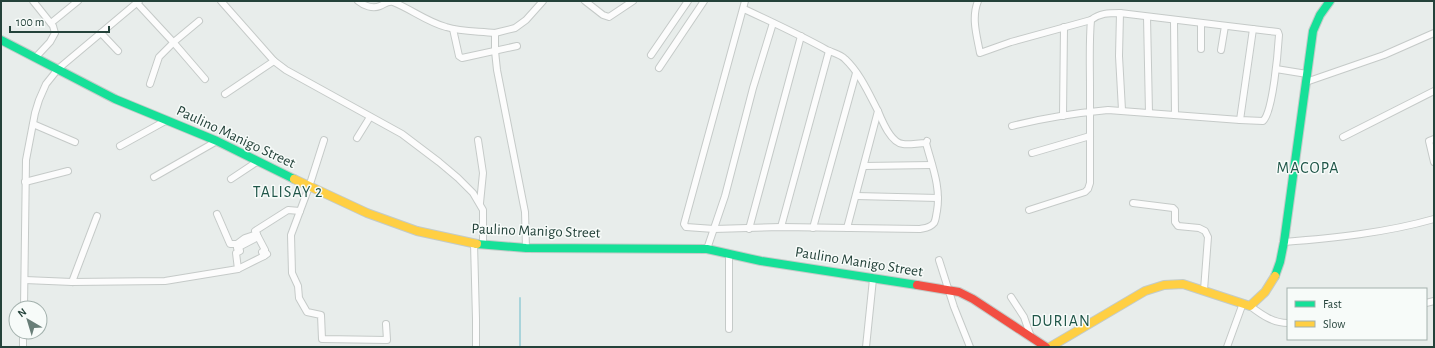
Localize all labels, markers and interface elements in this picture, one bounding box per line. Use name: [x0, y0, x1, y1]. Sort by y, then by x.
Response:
scale bar: [10, 8, 109, 34]
text: 100 m: [16, 16, 44, 28]
street label: Paulino Manigo Street: [174, 103, 298, 171]
district label: MACOPA: [1277, 160, 1339, 176]
district label: TALISAY 2: [253, 184, 323, 200]
street label: Paulino Manigo Street: [471, 221, 601, 241]
street label: Paulino Manigo Street: [794, 244, 924, 280]
legend: [1287, 288, 1427, 340]
text: Fast: [1323, 298, 1342, 310]
north arrow: [8, 300, 48, 340]
text: N: [16, 306, 29, 319]
district label: DURIAN: [1031, 313, 1091, 329]
text: Slow: [1323, 318, 1345, 330]

